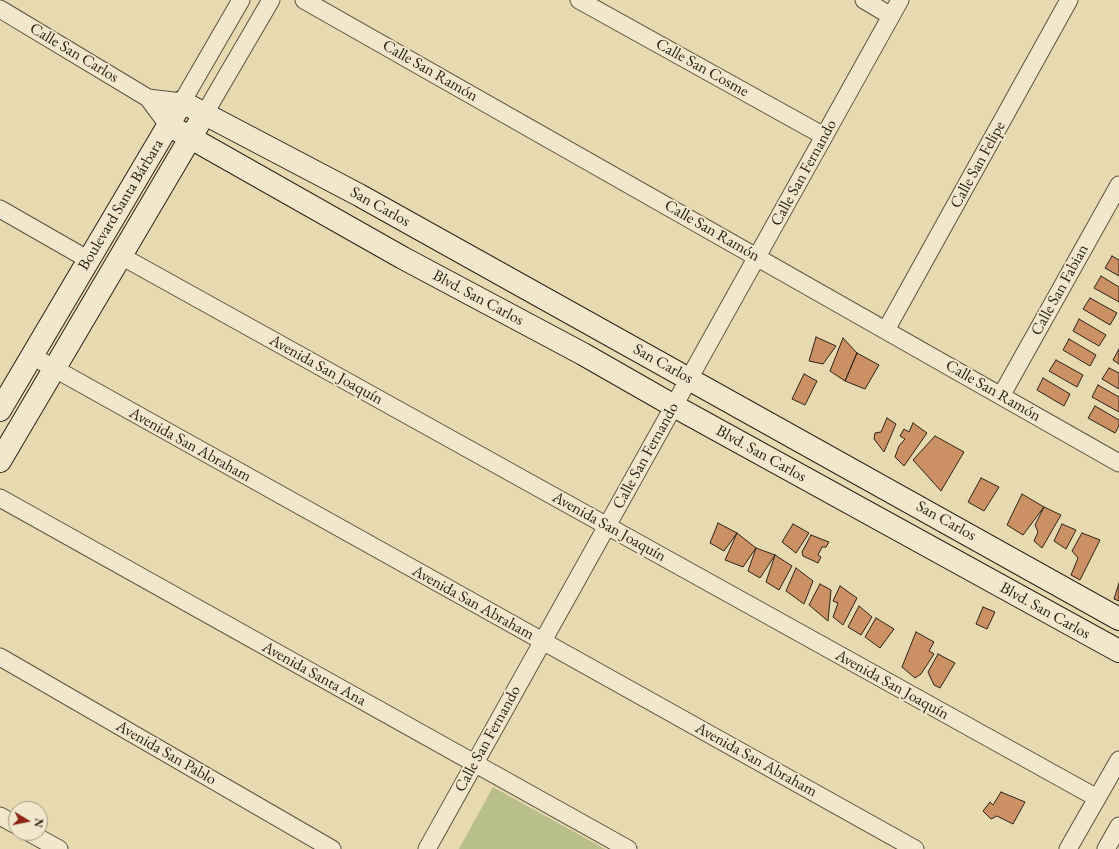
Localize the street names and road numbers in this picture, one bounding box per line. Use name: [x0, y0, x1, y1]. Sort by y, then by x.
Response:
street label: Calle San Carlos: [26, 19, 122, 87]
street label: Calle San Cosme: [652, 35, 752, 101]
street label: Calle San Ramón: [379, 36, 481, 106]
street label: Calle San Fernando: [767, 116, 841, 230]
street label: Calle San Felipe: [946, 118, 1010, 212]
street label: Boulevard Santa Bárbara: [74, 136, 168, 274]
street label: San Carlos: [347, 183, 413, 231]
street label: Calle San Ramón: [661, 196, 763, 266]
street label: Calle San Fabian: [1027, 241, 1093, 339]
street label: Blvd. San Carlos: [429, 266, 527, 330]
street label: Avenida San Joaquín: [266, 331, 386, 409]
street label: San Carlos: [630, 340, 696, 388]
street label: Calle San Ramón: [942, 356, 1044, 426]
street label: Calle San Fernando: [609, 399, 683, 513]
street label: Avenida San Abraham: [126, 404, 254, 486]
street label: Blvd. San Carlos: [712, 421, 810, 487]
street label: Avenida San Joaquín: [549, 488, 669, 566]
street label: San Carlos: [913, 497, 979, 545]
street label: Avenida San Abraham: [409, 562, 537, 644]
street label: Blvd. San Carlos: [996, 578, 1094, 644]
street label: Avenida Santa Ana: [259, 638, 369, 710]
street label: Avenida San Joaquín: [832, 646, 952, 724]
street label: Calle San Fernando: [451, 682, 525, 796]
street label: Avenida San Pablo: [112, 717, 220, 789]
street label: Avenida San Abraham: [692, 719, 820, 801]

